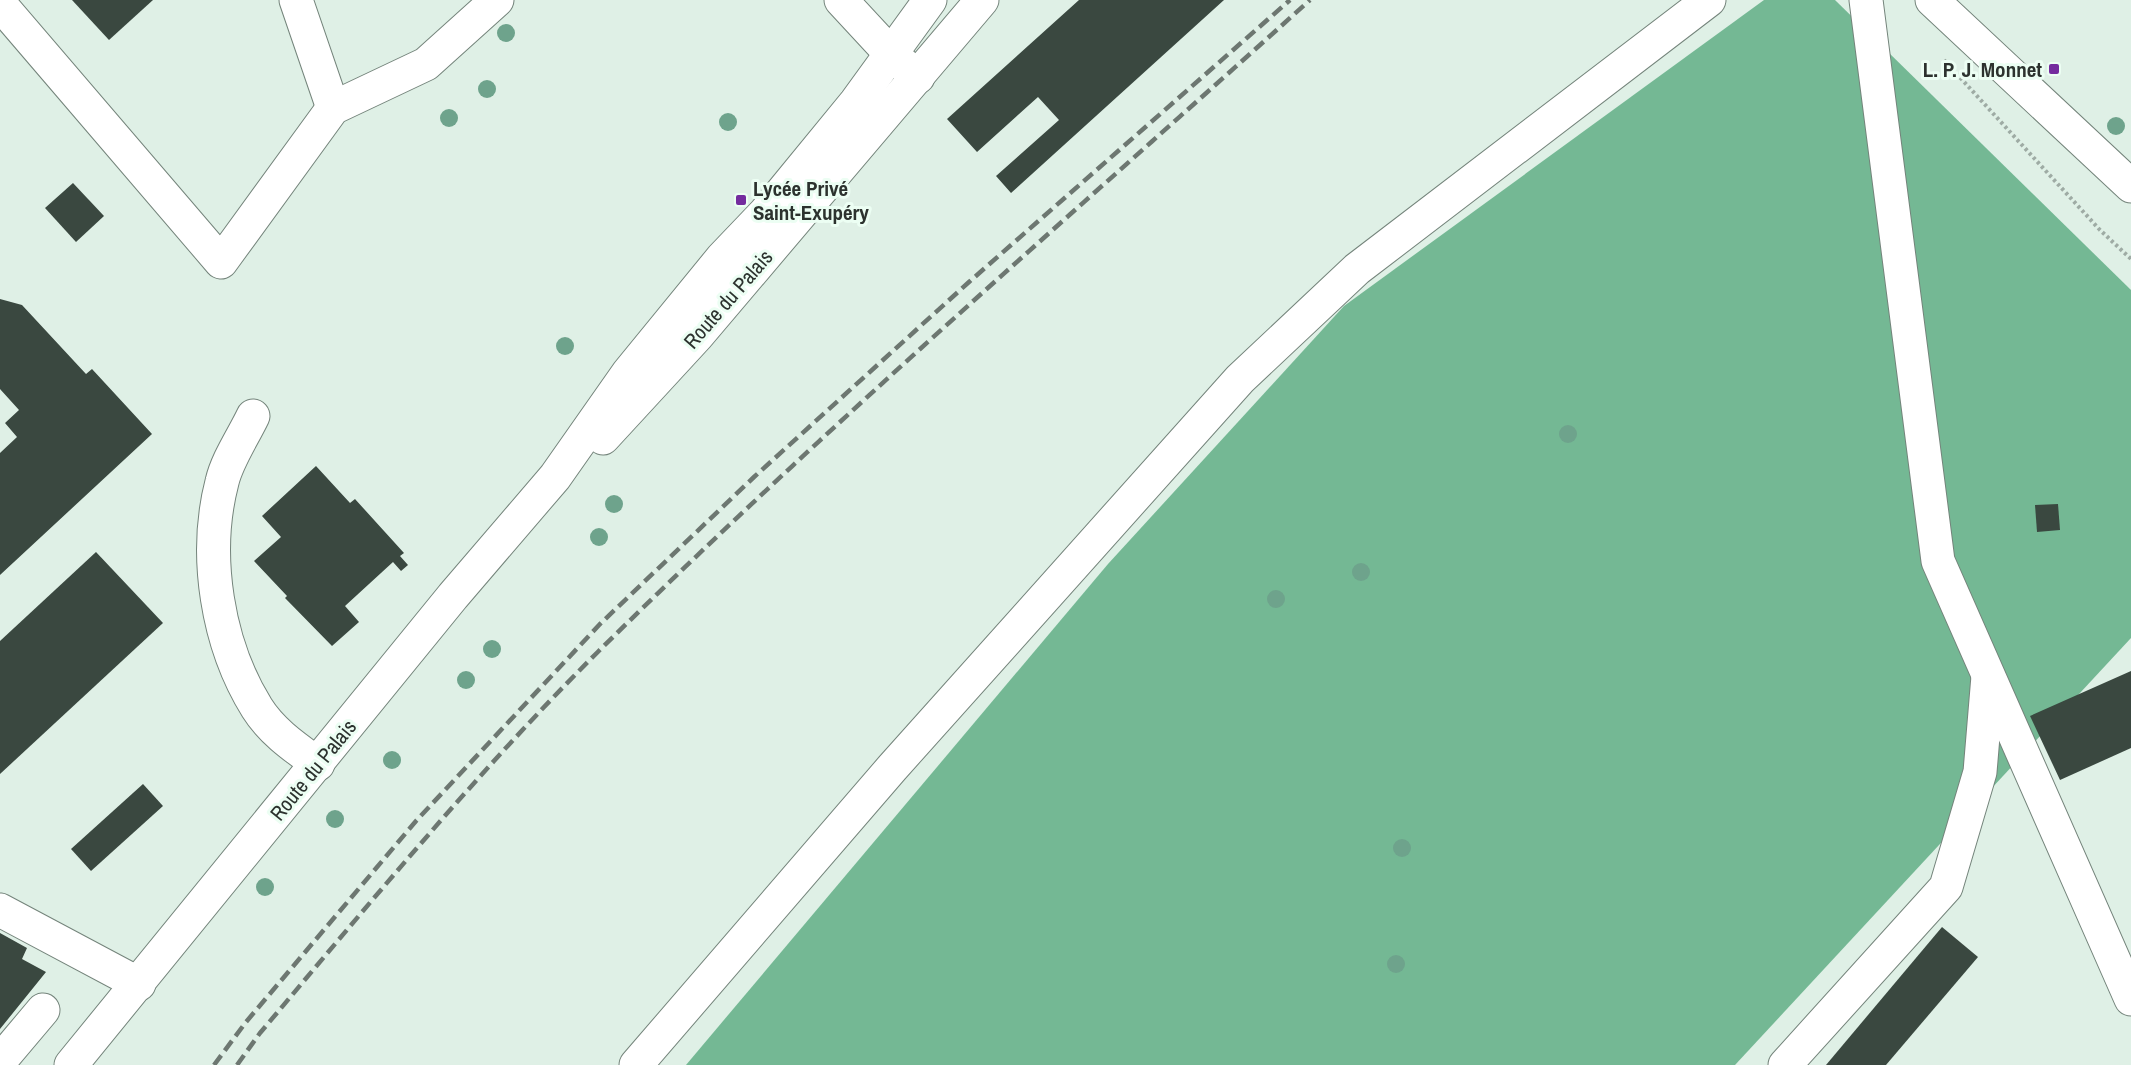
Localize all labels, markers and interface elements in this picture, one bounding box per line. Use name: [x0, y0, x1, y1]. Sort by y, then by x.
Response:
place label: L. P. J. Monnet: [1923, 55, 2042, 84]
marker: L. P. J. Monnet: [2047, 62, 2061, 76]
place label: Lycée Privé Saint-Exupéry: [753, 174, 869, 227]
marker: Lycée Privé Saint-Exupéry: [734, 193, 748, 207]
street label: Route du Palais: [677, 243, 779, 355]
street label: Route du Palais: [263, 713, 363, 827]

